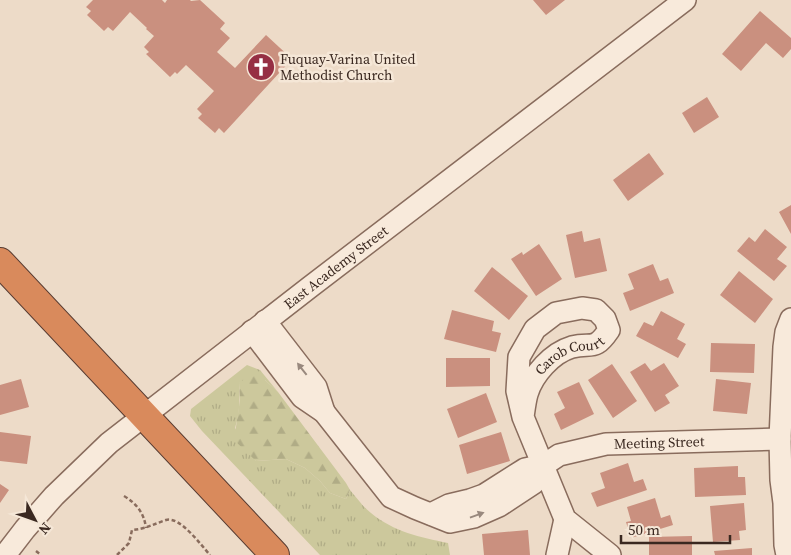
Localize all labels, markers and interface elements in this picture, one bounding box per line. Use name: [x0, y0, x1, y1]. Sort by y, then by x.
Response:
place label: Fuquay-Varina United Methodist Church: [280, 49, 416, 85]
church icon: Fuquay-Varina United Methodist Church: [246, 52, 276, 82]
street label: East Academy Street: [280, 221, 392, 314]
street label: Carob Court: [530, 331, 609, 379]
one-way arrow: [297, 362, 307, 376]
street label: Meeting Street: [614, 431, 705, 454]
north arrow: [10, 495, 60, 545]
one-way arrow: [470, 511, 485, 519]
scale bar: [621, 512, 730, 544]
text: N: [34, 518, 56, 539]
text: 50 m: [628, 519, 660, 540]

